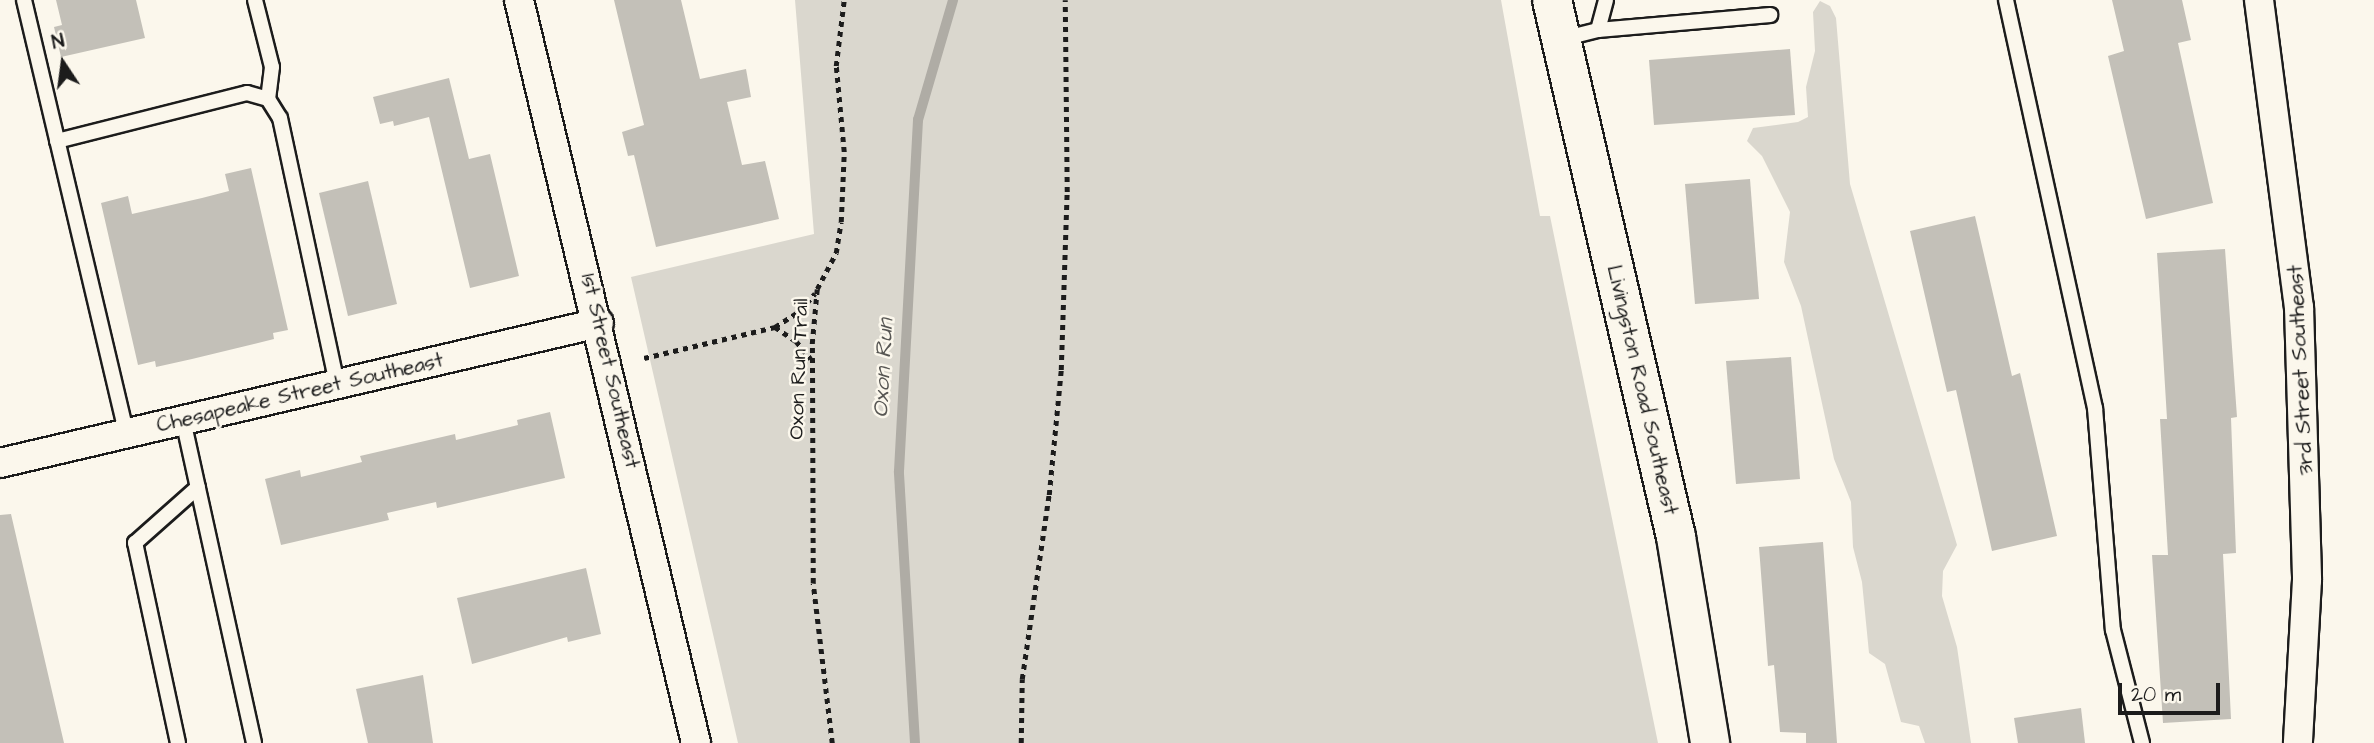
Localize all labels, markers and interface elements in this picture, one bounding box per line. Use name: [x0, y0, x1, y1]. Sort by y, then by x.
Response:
north arrow: [28, 28, 98, 98]
text: N: [49, 28, 67, 57]
street label: Livingston Road Southeast: [1601, 263, 1683, 517]
street label: 3rd Street Southeast: [2283, 264, 2319, 476]
street label: 1st Street Southeast: [575, 271, 645, 471]
street label: Oxon Run Trail: [784, 298, 814, 440]
water label: Oxon Run: [867, 318, 899, 418]
street label: Chesapeake Street Southeast: [154, 348, 446, 438]
scale bar: [2122, 670, 2224, 714]
text: 20 m: [2131, 680, 2181, 709]

